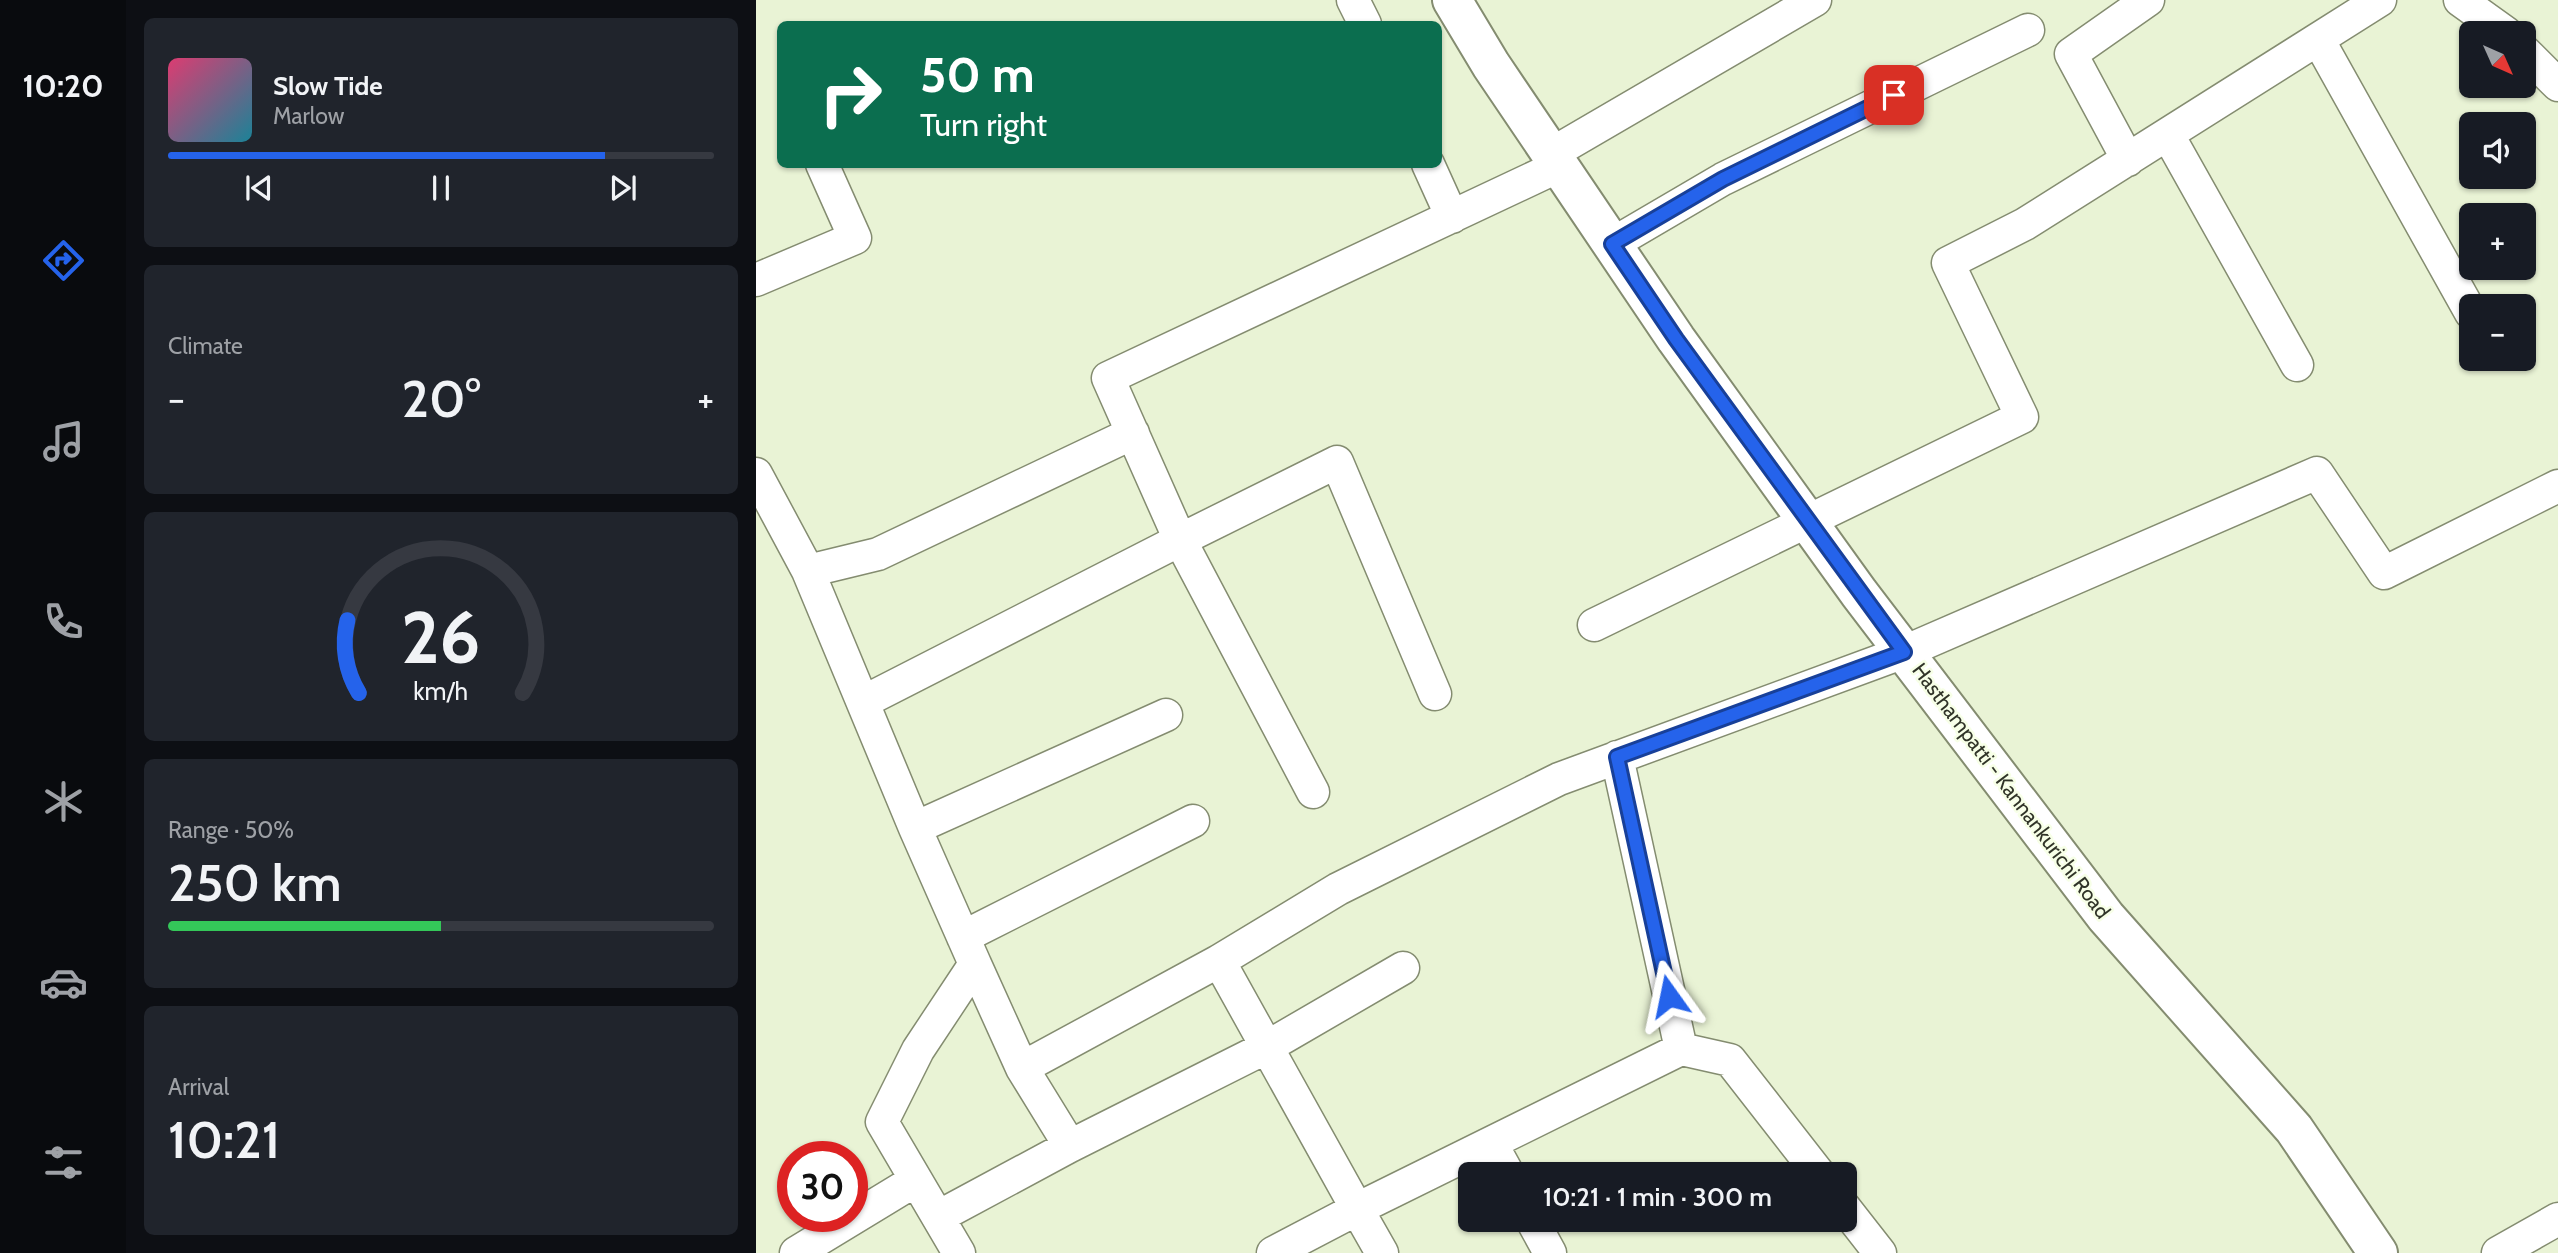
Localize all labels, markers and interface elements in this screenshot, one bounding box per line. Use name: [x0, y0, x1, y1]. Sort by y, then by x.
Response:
north arrow: [2459, 21, 2536, 98]
map controls: [2459, 21, 2536, 371]
text: 50 m: [920, 45, 1035, 104]
icon: right: [805, 49, 896, 140]
pin: [1864, 65, 1924, 125]
text: 10:20: [22, 66, 104, 105]
text: Slow Tide: [273, 70, 383, 102]
icon: arrive: [1875, 76, 1913, 114]
text: Marlow: [273, 102, 344, 130]
text: Turn right: [920, 105, 1047, 144]
button: sound: [2459, 112, 2536, 189]
icon: previous: [240, 169, 278, 207]
icon: pause: [422, 169, 460, 207]
icon: next: [604, 169, 642, 207]
button: +: [2459, 203, 2536, 280]
icon: directions: [39, 236, 88, 285]
button: −: [2459, 294, 2536, 371]
text: Climate: [168, 332, 243, 360]
text: 20°: [401, 367, 481, 430]
text: −: [168, 375, 185, 422]
text: +: [697, 375, 714, 422]
icon: music: [39, 417, 88, 466]
text: 26: [401, 593, 481, 681]
icon: phone: [39, 597, 88, 646]
street label: Hasthampatti - Kannankurichi Road: [1907, 658, 2116, 923]
text: km/h: [414, 675, 468, 705]
icon: climate: [39, 777, 88, 826]
text: Range · 50%: [168, 816, 294, 844]
text: 250 km: [168, 851, 342, 914]
icon: car: [39, 958, 88, 1007]
position arrow: [1632, 959, 1706, 1033]
text: Arrival: [168, 1073, 229, 1101]
text: 10:21: [168, 1108, 280, 1171]
icon: filters: [39, 1138, 88, 1187]
speed limit sign: 30: [777, 1141, 868, 1232]
text: 10:21 · 1 min · 300 m: [1543, 1181, 1772, 1213]

